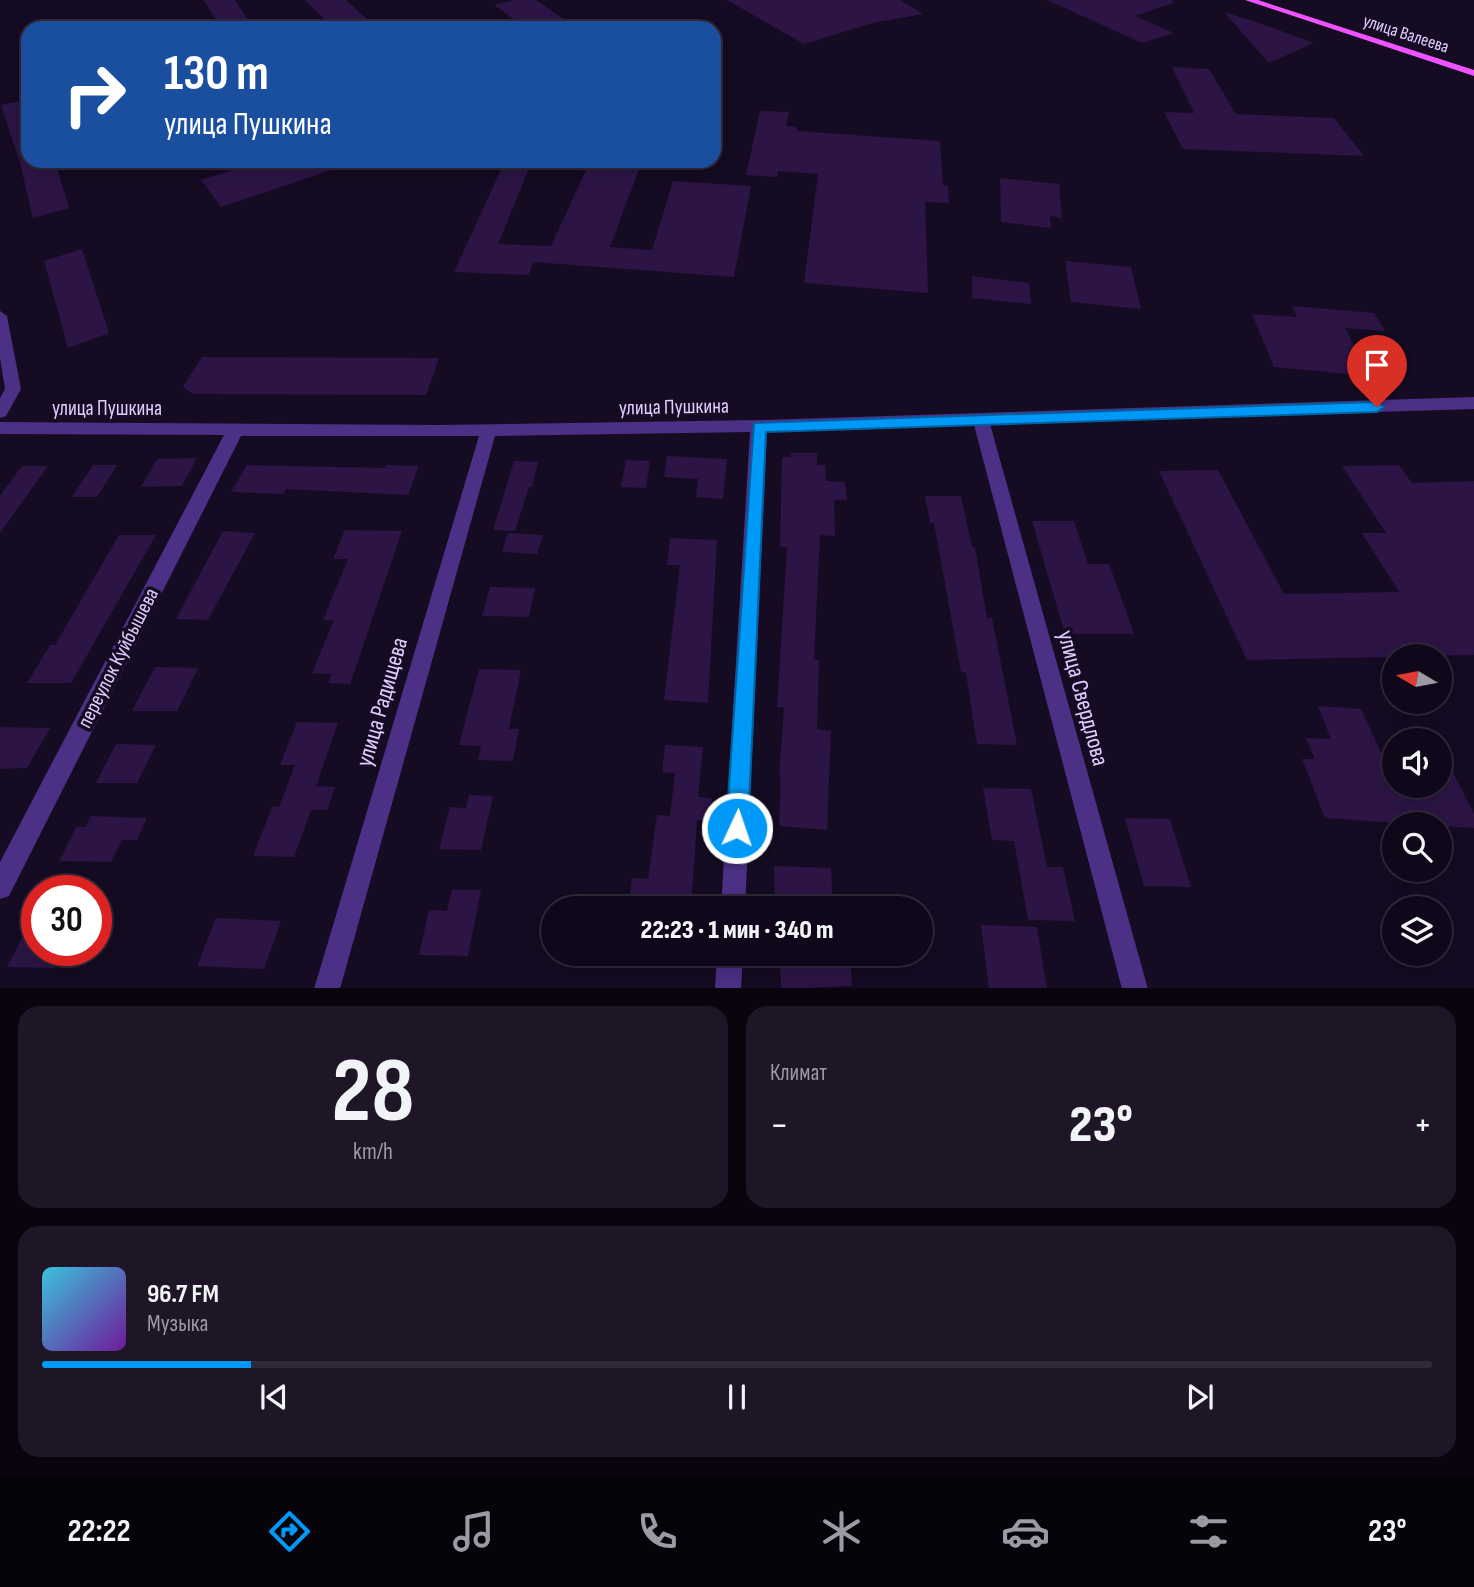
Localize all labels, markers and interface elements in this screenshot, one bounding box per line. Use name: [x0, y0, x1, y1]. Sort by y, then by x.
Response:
street label: улица Валеева: [1360, 10, 1452, 58]
text: 130 m: [164, 45, 269, 104]
icon: right: [49, 49, 140, 140]
text: улица Пушкина: [164, 105, 332, 144]
pin: [1347, 335, 1407, 407]
icon: arrive: [1358, 346, 1396, 384]
street label: улица Пушкина: [619, 394, 729, 420]
street label: улица Пушкина: [52, 396, 162, 421]
street label: переулок Куйбышева: [72, 584, 164, 732]
street label: улица Свердлова: [1051, 627, 1115, 769]
street label: улица Радищева: [350, 634, 414, 770]
north arrow: [1382, 644, 1452, 714]
map controls: [1382, 644, 1452, 966]
button: sound: [1382, 728, 1452, 798]
position arrow: [700, 791, 774, 865]
button: search: [1382, 812, 1452, 882]
speed limit sign: 30: [21, 875, 112, 966]
button: layers: [1382, 896, 1452, 966]
text: 22:23 · 1 мин · 340 m: [640, 915, 834, 946]
text: 28: [332, 1038, 414, 1147]
text: Климат: [770, 1059, 827, 1087]
text: 23°: [1069, 1094, 1133, 1157]
text: −: [770, 1103, 789, 1148]
text: +: [1413, 1103, 1432, 1148]
text: km/h: [353, 1138, 393, 1166]
text: 96.7 FM: [147, 1279, 219, 1310]
text: Музыка: [147, 1310, 208, 1338]
icon: previous: [255, 1378, 293, 1416]
icon: pause: [718, 1378, 756, 1416]
icon: next: [1181, 1378, 1219, 1416]
icon: directions: [265, 1507, 314, 1556]
icon: music: [449, 1507, 498, 1556]
icon: phone: [633, 1507, 682, 1556]
icon: climate: [817, 1507, 866, 1556]
icon: car: [1001, 1507, 1050, 1556]
icon: filters: [1184, 1507, 1233, 1556]
text: 22:22: [67, 1512, 131, 1551]
text: 23°: [1368, 1512, 1407, 1551]

